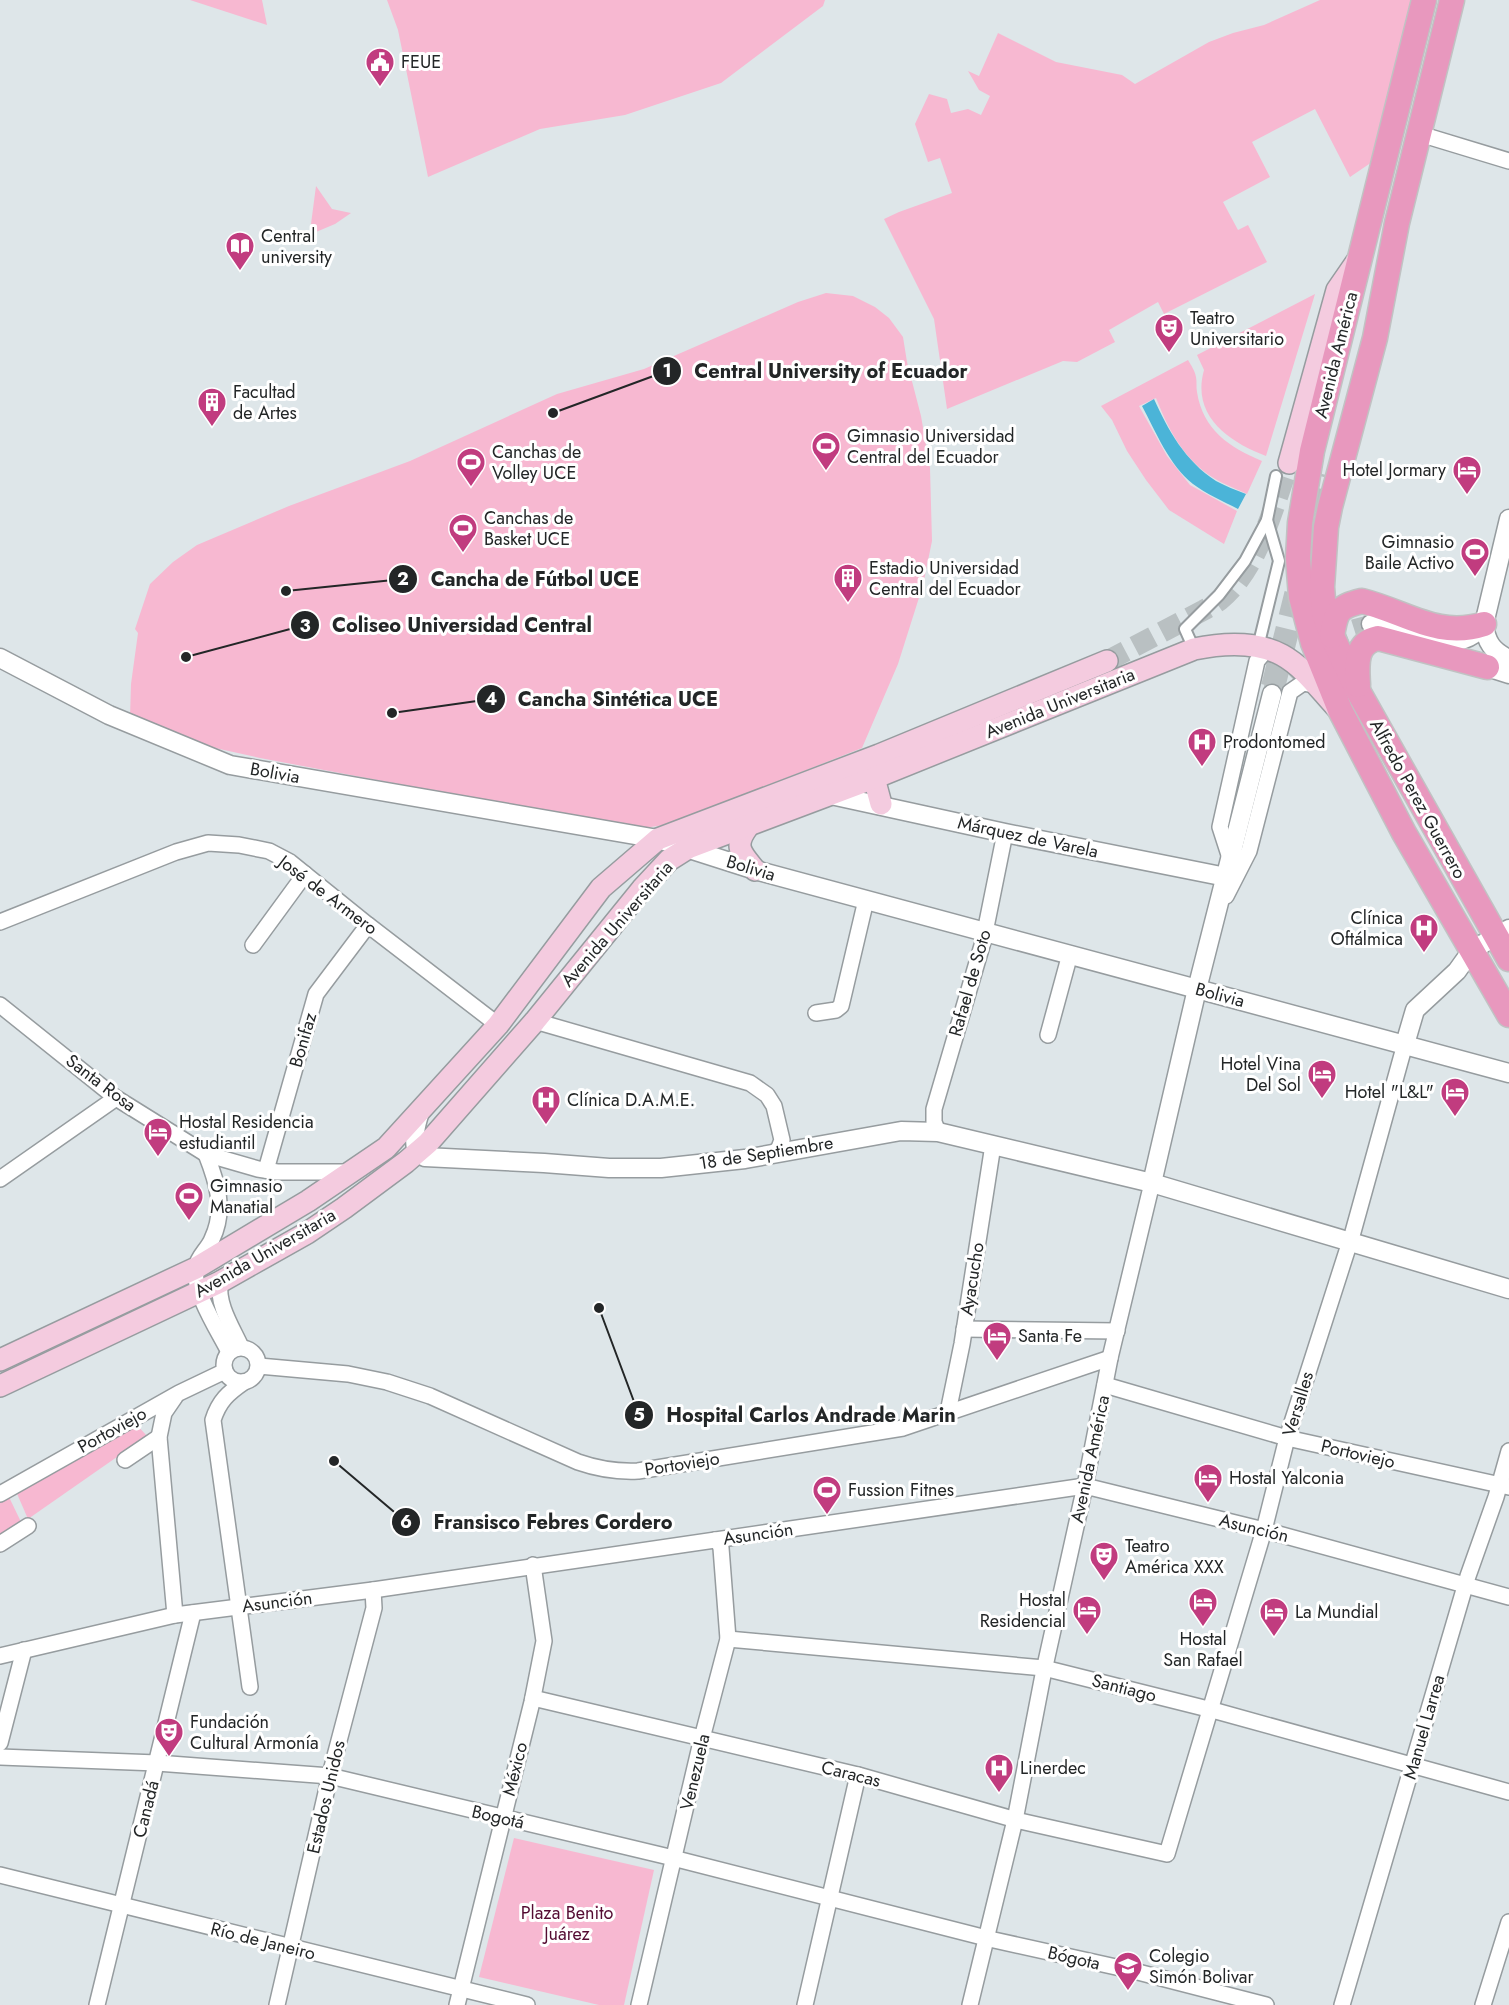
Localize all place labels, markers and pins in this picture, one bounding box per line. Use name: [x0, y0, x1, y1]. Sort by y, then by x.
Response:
public building icon: FEUE: [364, 46, 396, 88]
place label: FEUE: [401, 49, 441, 75]
place label: Central university: [261, 223, 332, 270]
library icon: Central university: [224, 230, 256, 272]
place label: Teatro Universitario: [1190, 305, 1284, 352]
theatre icon: Teatro Universitario: [1153, 312, 1185, 354]
callout: Central University of Ecuador: [652, 352, 979, 390]
place label: Facultad de Artes: [233, 379, 297, 426]
building icon: Facultad de Artes: [196, 386, 228, 428]
place label: Gimnasio Universidad Central del Ecuador: [847, 423, 1015, 470]
sports icon: Gimnasio Universidad Central del Ecuador: [810, 430, 842, 472]
place label: Canchas de Volley UCE: [492, 439, 581, 486]
sports icon: Canchas de Volley UCE: [455, 446, 487, 488]
hotel icon: Hotel Jormary: [1451, 454, 1483, 496]
place label: Hotel Jormary: [1343, 457, 1446, 483]
place label: Canchas de Basket UCE: [484, 505, 573, 552]
sports icon: Canchas de Basket UCE: [447, 512, 479, 554]
place label: Gimnasio Baile Activo: [1365, 529, 1454, 576]
sports icon: Gimnasio Baile Activo: [1459, 536, 1491, 578]
place label: Estadio Universidad Central del Ecuador: [869, 555, 1022, 602]
callout: Cancha de Fútbol UCE: [388, 560, 651, 598]
building icon: Estadio Universidad Central del Ecuador: [832, 562, 864, 604]
callout: Coliseo Universidad Central: [290, 606, 604, 644]
callout: Cancha Sintética UCE: [476, 680, 730, 718]
hospital icon: Prodontomed: [1186, 726, 1218, 768]
place label: Prodontomed: [1223, 729, 1326, 755]
place label: Clínica Oftálmica: [1330, 905, 1403, 952]
hospital icon: Clínica Oftálmica: [1408, 912, 1440, 954]
place label: Hotel Vina Del Sol: [1221, 1051, 1301, 1098]
hotel icon: Hotel Vina Del Sol: [1306, 1058, 1338, 1100]
hotel icon: Hotel "L&L": [1439, 1076, 1471, 1118]
place label: Hotel "L&L": [1345, 1079, 1434, 1105]
hospital icon: Clínica D.A.M.E.: [530, 1084, 562, 1126]
place label: Clínica D.A.M.E.: [567, 1087, 695, 1113]
place label: Hostal Residencia estudiantil: [179, 1109, 314, 1156]
hotel icon: Hostal Residencia estudiantil: [142, 1116, 174, 1158]
place label: Gimnasio Manatial: [210, 1173, 283, 1220]
sports icon: Gimnasio Manatial: [173, 1180, 205, 1222]
hotel icon: Santa Fe: [981, 1320, 1013, 1362]
place label: Santa Fe: [1018, 1323, 1082, 1349]
callout: Hospital Carlos Andrade Marin: [624, 1396, 968, 1434]
hotel icon: Hostal Yalconia: [1192, 1462, 1224, 1504]
place label: Hostal Yalconia: [1229, 1465, 1344, 1491]
sports icon: Fussion Fitnes: [811, 1474, 843, 1516]
place label: Fussion Fitnes: [848, 1477, 954, 1503]
callout: Fransisco Febres Cordero: [391, 1503, 684, 1541]
place label: Teatro América XXX: [1125, 1533, 1224, 1580]
theatre icon: Teatro América XXX: [1088, 1540, 1120, 1582]
hotel icon: Hostal San Rafael: [1187, 1586, 1219, 1628]
place label: Hostal Residencial: [980, 1587, 1066, 1634]
hotel icon: Hostal Residencial: [1071, 1594, 1103, 1636]
hotel icon: La Mundial: [1258, 1596, 1290, 1638]
place label: La Mundial: [1295, 1599, 1378, 1625]
place label: Hostal San Rafael: [1163, 1626, 1243, 1673]
place label: Fundación Cultural Armonía: [190, 1709, 319, 1756]
theatre icon: Fundación Cultural Armonía: [153, 1716, 185, 1758]
hospital icon: Linerdec: [983, 1752, 1015, 1794]
place label: Linerdec: [1020, 1755, 1086, 1781]
place label: Colegio Simón Bolivar: [1149, 1943, 1255, 1990]
school or university icon: Colegio Simón Bolivar: [1112, 1950, 1144, 1992]

